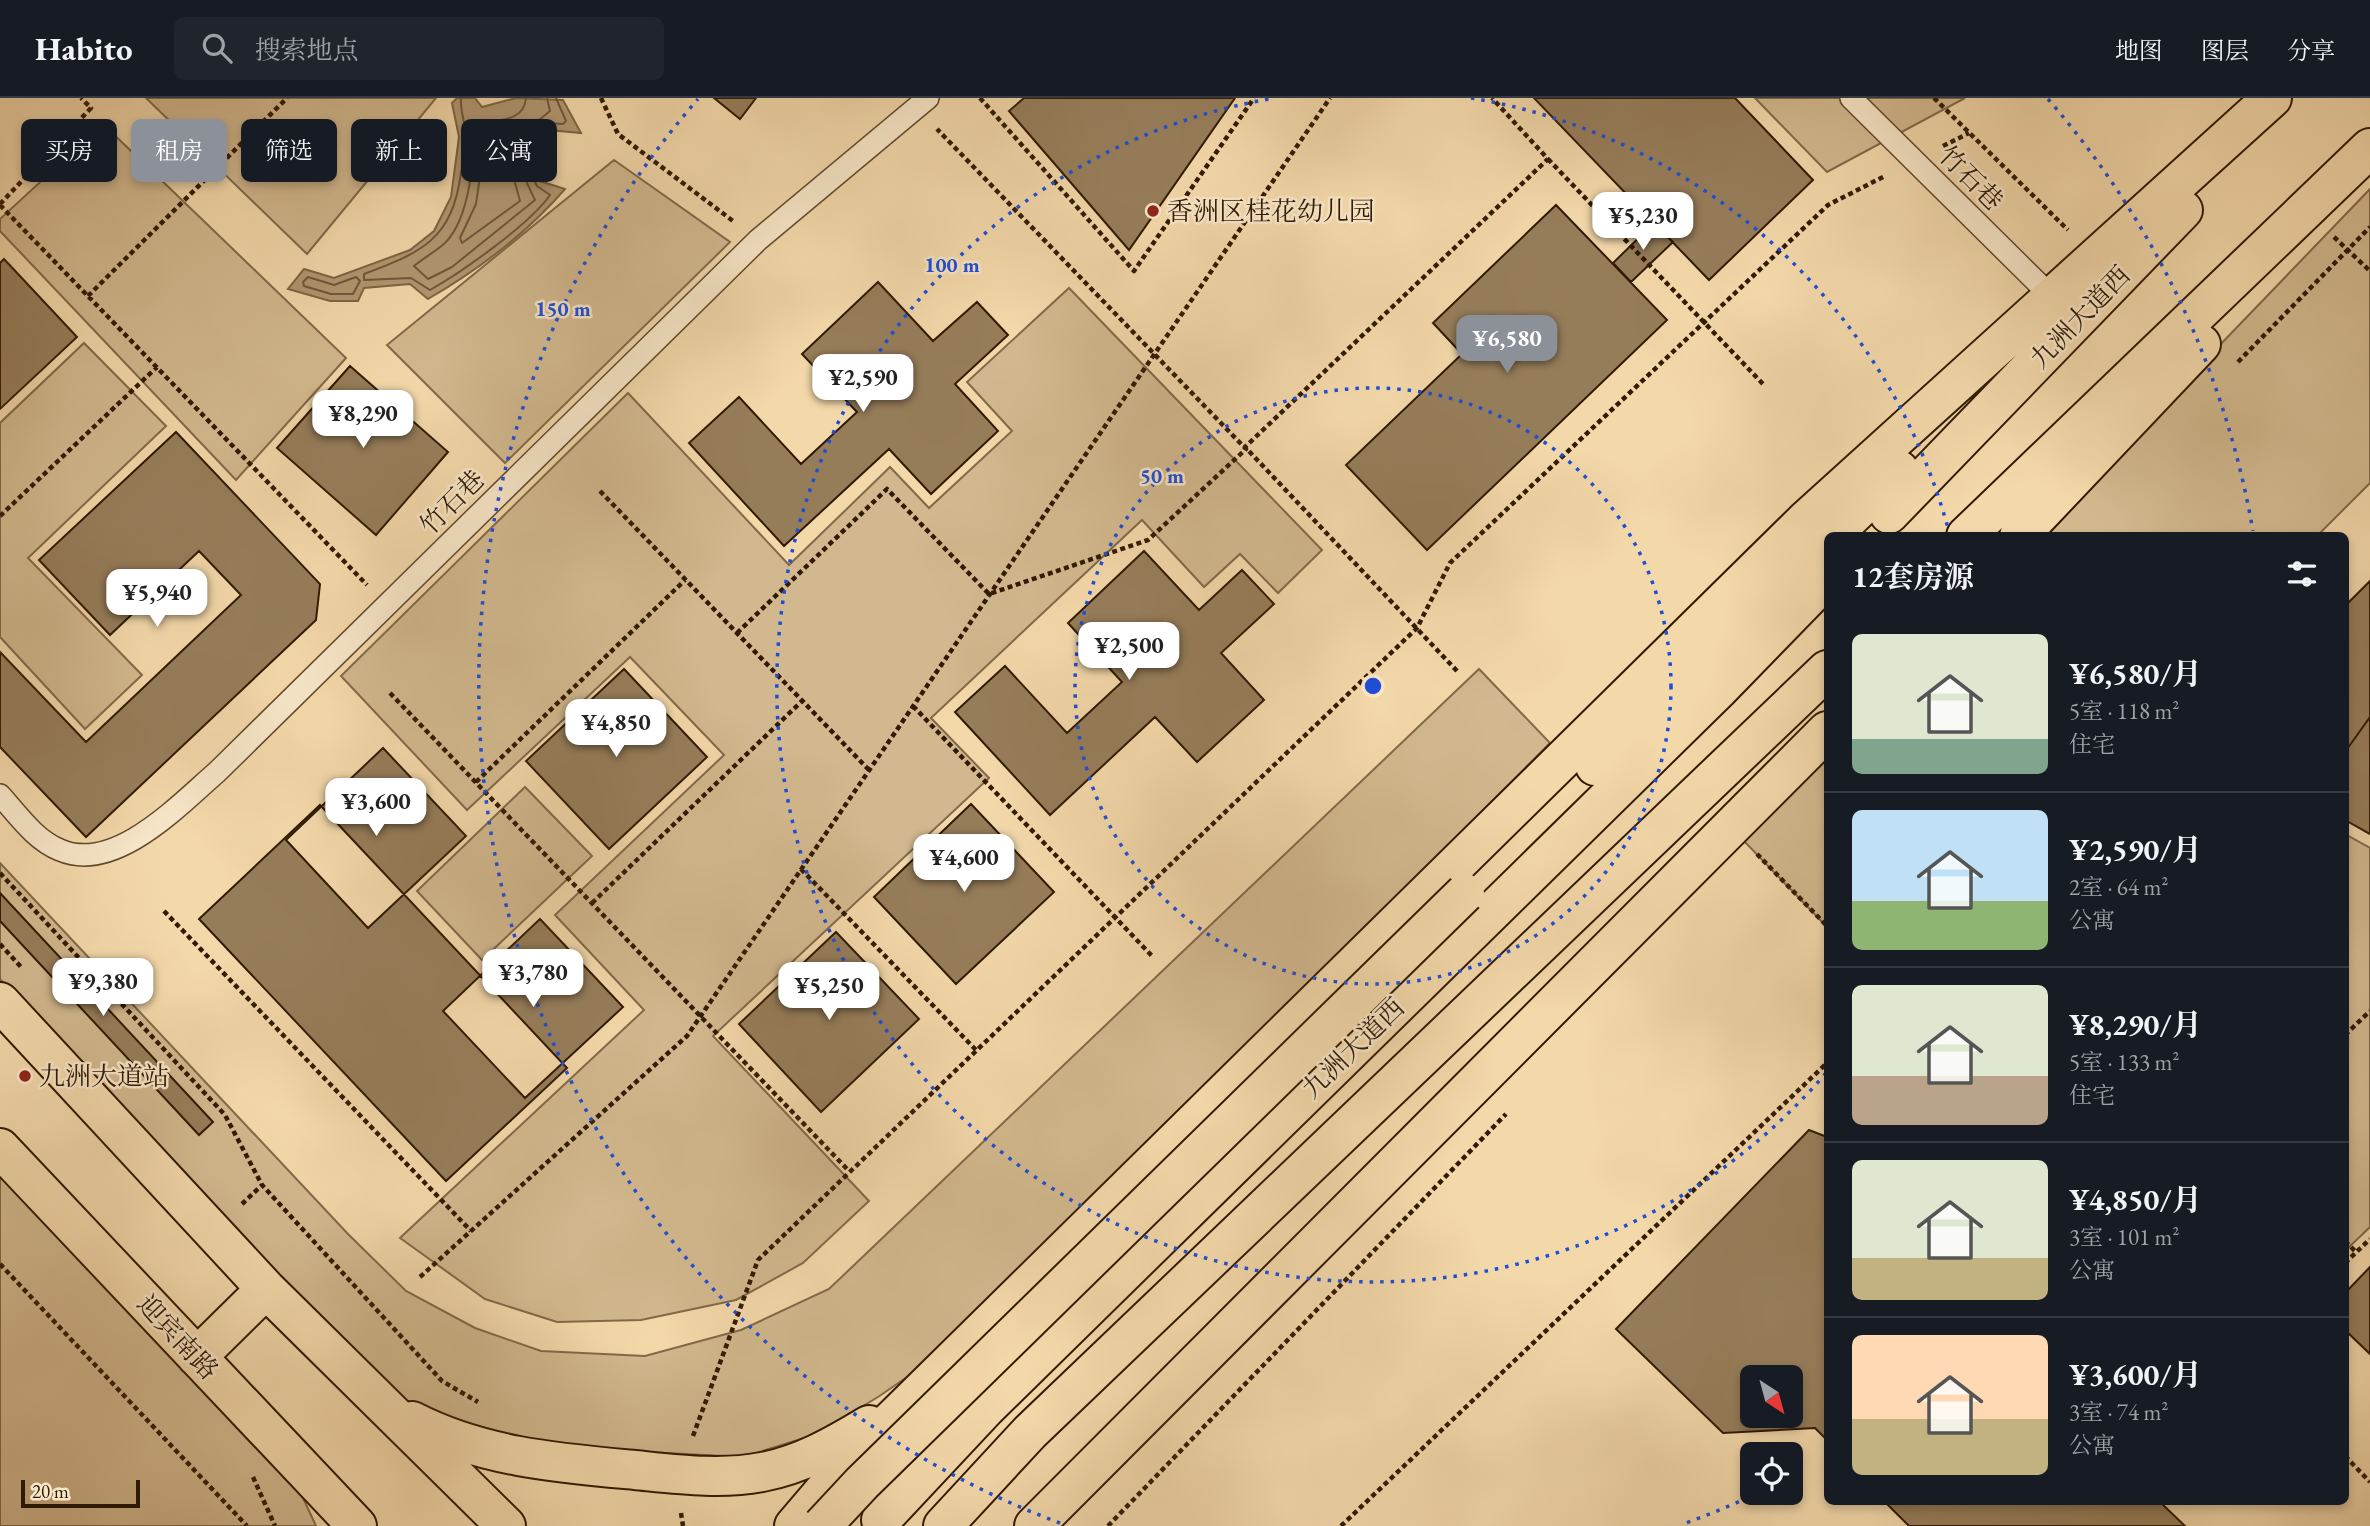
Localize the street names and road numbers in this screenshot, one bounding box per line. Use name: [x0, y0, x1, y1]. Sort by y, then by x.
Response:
street label: 竹石巷: [1931, 138, 2011, 218]
street label: 九洲大道西: [2023, 258, 2137, 376]
street label: 竹石巷: [412, 462, 492, 542]
street label: 九洲大道西: [1294, 991, 1412, 1105]
street label: 迎宾南路: [130, 1287, 226, 1387]

